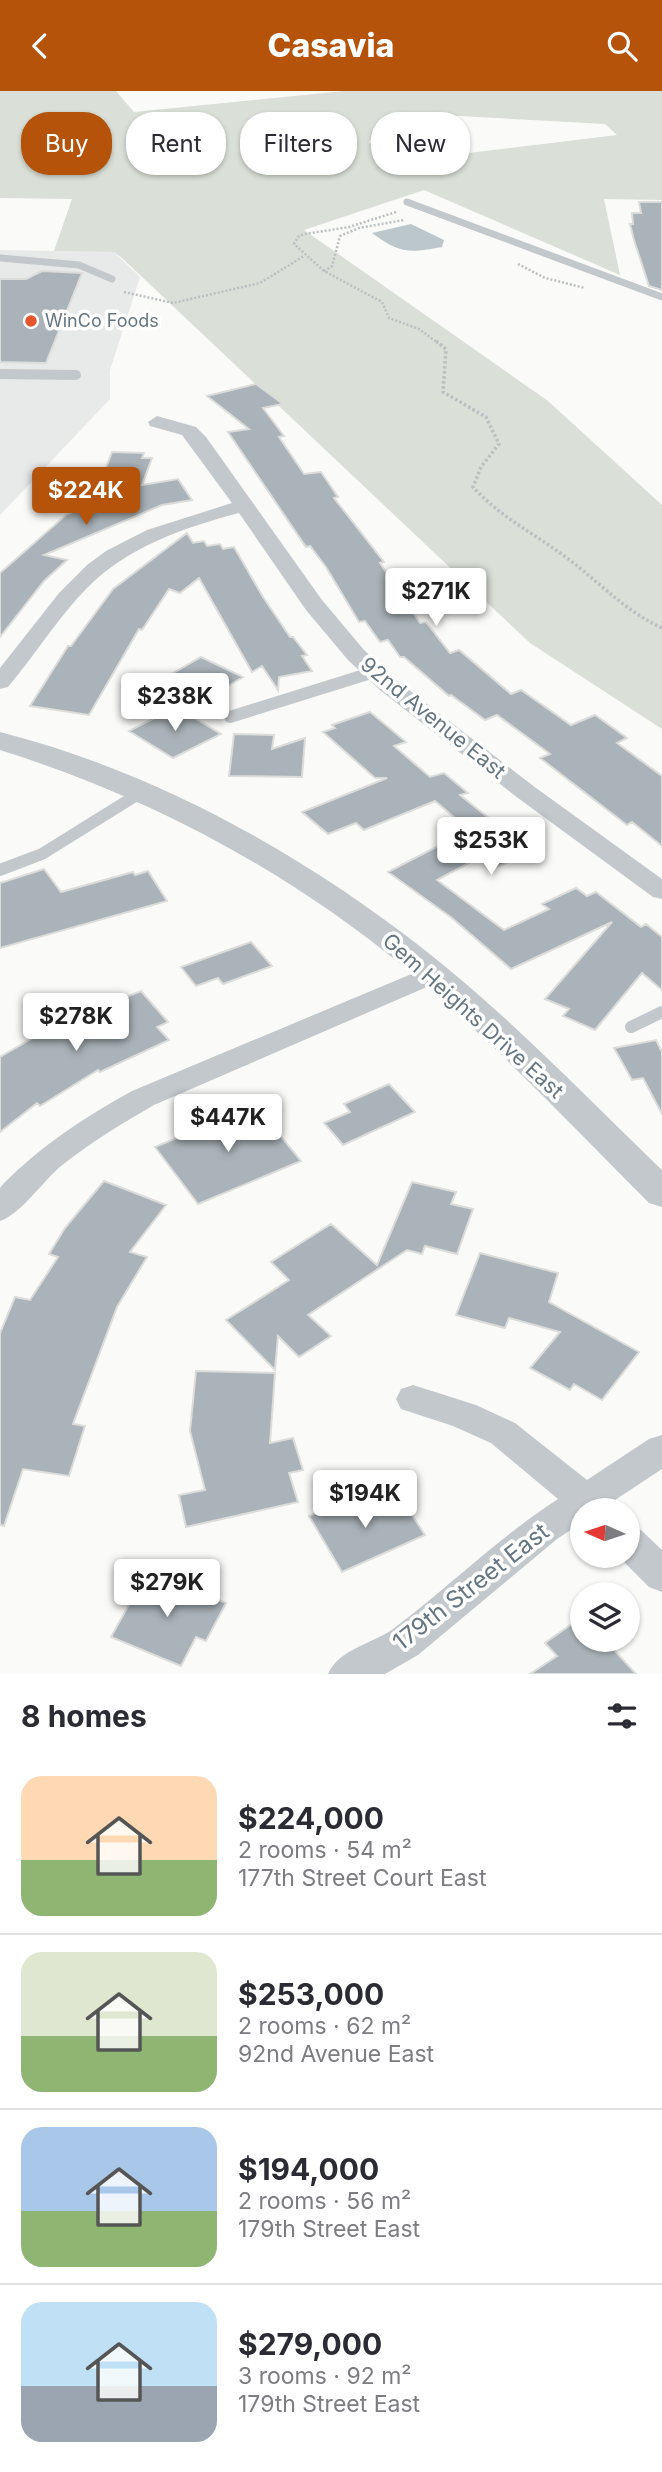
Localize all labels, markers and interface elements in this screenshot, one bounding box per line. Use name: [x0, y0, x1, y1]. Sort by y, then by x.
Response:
text: Casavia: [268, 26, 394, 65]
icon: back: [21, 27, 59, 65]
icon: search: [603, 27, 641, 65]
chip: Buy: [21, 112, 112, 175]
chip: Rent: [126, 112, 226, 175]
chip: Filters: [240, 112, 357, 175]
chip: New: [371, 112, 470, 175]
place label: WinCo Foods: [45, 310, 159, 331]
marker: WinCo Foods: [23, 313, 39, 329]
pin: $224K: [37, 467, 135, 527]
text: $224K: [48, 476, 124, 504]
pin: $271K: [387, 568, 485, 628]
text: $271K: [401, 577, 471, 605]
street label: 92nd Avenue East: [356, 652, 511, 784]
pin: $238K: [126, 673, 224, 733]
text: $238K: [137, 682, 213, 710]
pin: $253K: [442, 817, 540, 877]
text: $253K: [453, 826, 529, 854]
street label: Gem Heights Drive East: [378, 928, 569, 1103]
pin: $278K: [27, 993, 125, 1053]
text: $278K: [39, 1002, 113, 1030]
pin: $447K: [179, 1095, 277, 1154]
text: $447K: [190, 1103, 266, 1131]
pin: $194K: [316, 1471, 414, 1530]
text: $194K: [329, 1479, 401, 1507]
north arrow: [570, 1498, 640, 1568]
map controls: [570, 1498, 640, 1652]
street label: 179th Street East: [387, 1517, 555, 1657]
pin: $279K: [118, 1559, 216, 1619]
text: $279K: [130, 1568, 204, 1596]
button: layers: [570, 1582, 640, 1652]
icon: filters: [603, 1697, 641, 1735]
text: 8 homes: [21, 1698, 147, 1734]
text: $224,000: [238, 1800, 384, 1836]
icon: home: [77, 1804, 161, 1888]
text: 2 rooms · 54 m²: [238, 1836, 412, 1864]
text: 177th Street Court East: [238, 1864, 486, 1892]
text: $253,000: [238, 1976, 384, 2012]
icon: home: [77, 1980, 161, 2064]
text: 2 rooms · 62 m²: [238, 2012, 411, 2040]
text: 92nd Avenue East: [238, 2040, 434, 2068]
text: $194,000: [238, 2151, 379, 2187]
icon: home: [77, 2155, 161, 2239]
text: 2 rooms · 56 m²: [238, 2187, 411, 2215]
text: 179th Street East: [238, 2215, 420, 2243]
text: $279,000: [238, 2326, 382, 2362]
icon: home: [77, 2330, 161, 2414]
text: 3 rooms · 92 m²: [238, 2362, 411, 2390]
text: 179th Street East: [238, 2390, 420, 2418]

